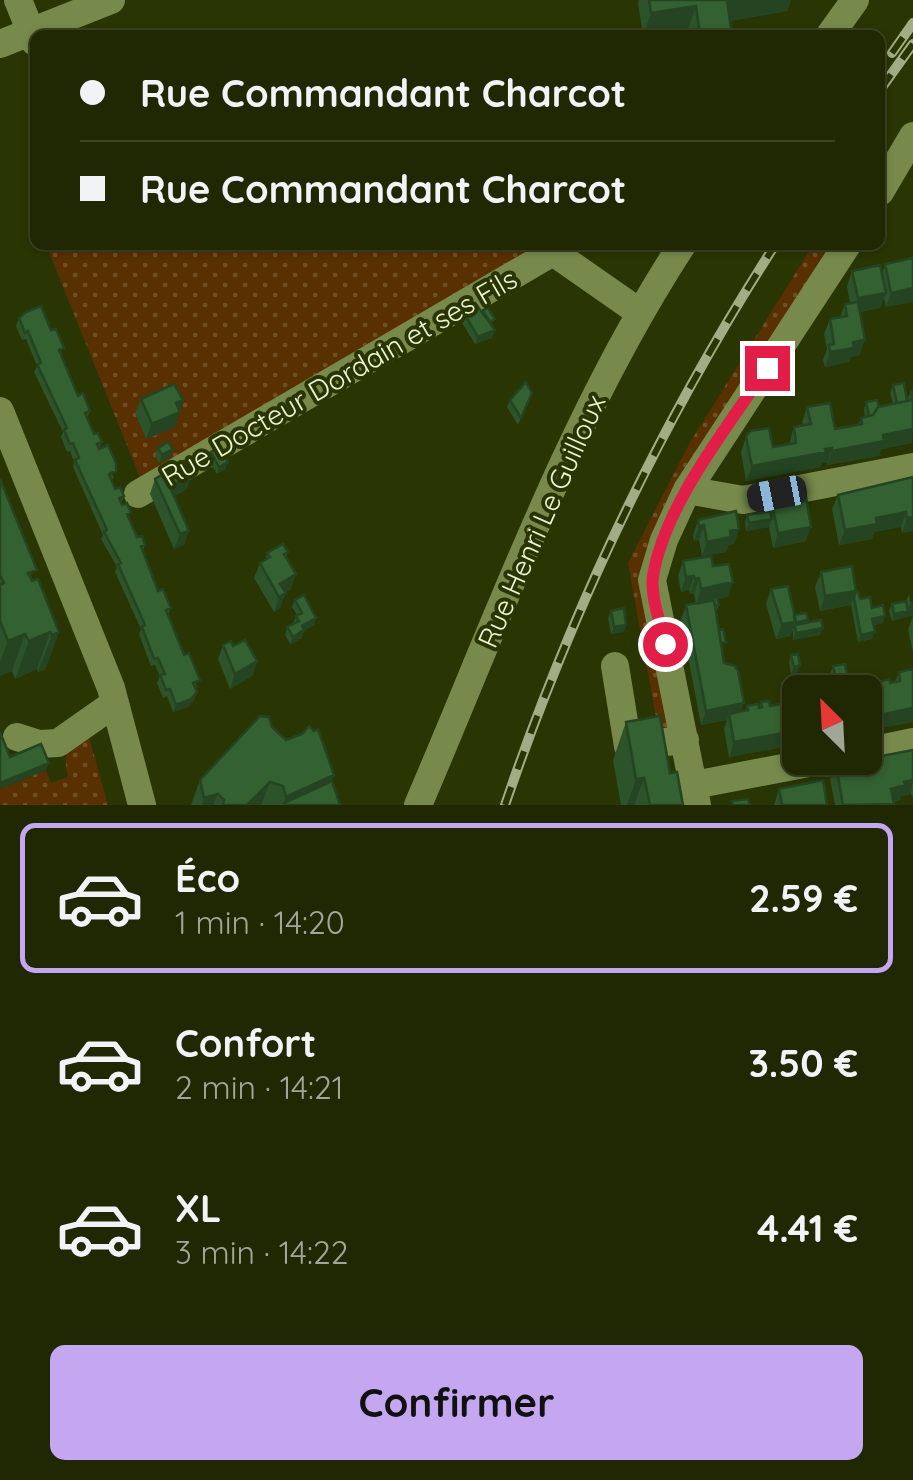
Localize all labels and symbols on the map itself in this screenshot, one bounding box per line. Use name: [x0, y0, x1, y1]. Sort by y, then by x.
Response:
street label: Rue Docteur Dordain et ses Fils: [155, 261, 523, 493]
route end: [745, 346, 790, 391]
street label: Rue Henri Le Guilloux: [469, 389, 613, 653]
car: [745, 474, 809, 514]
route start: [643, 622, 688, 667]
north arrow: [782, 675, 882, 775]

